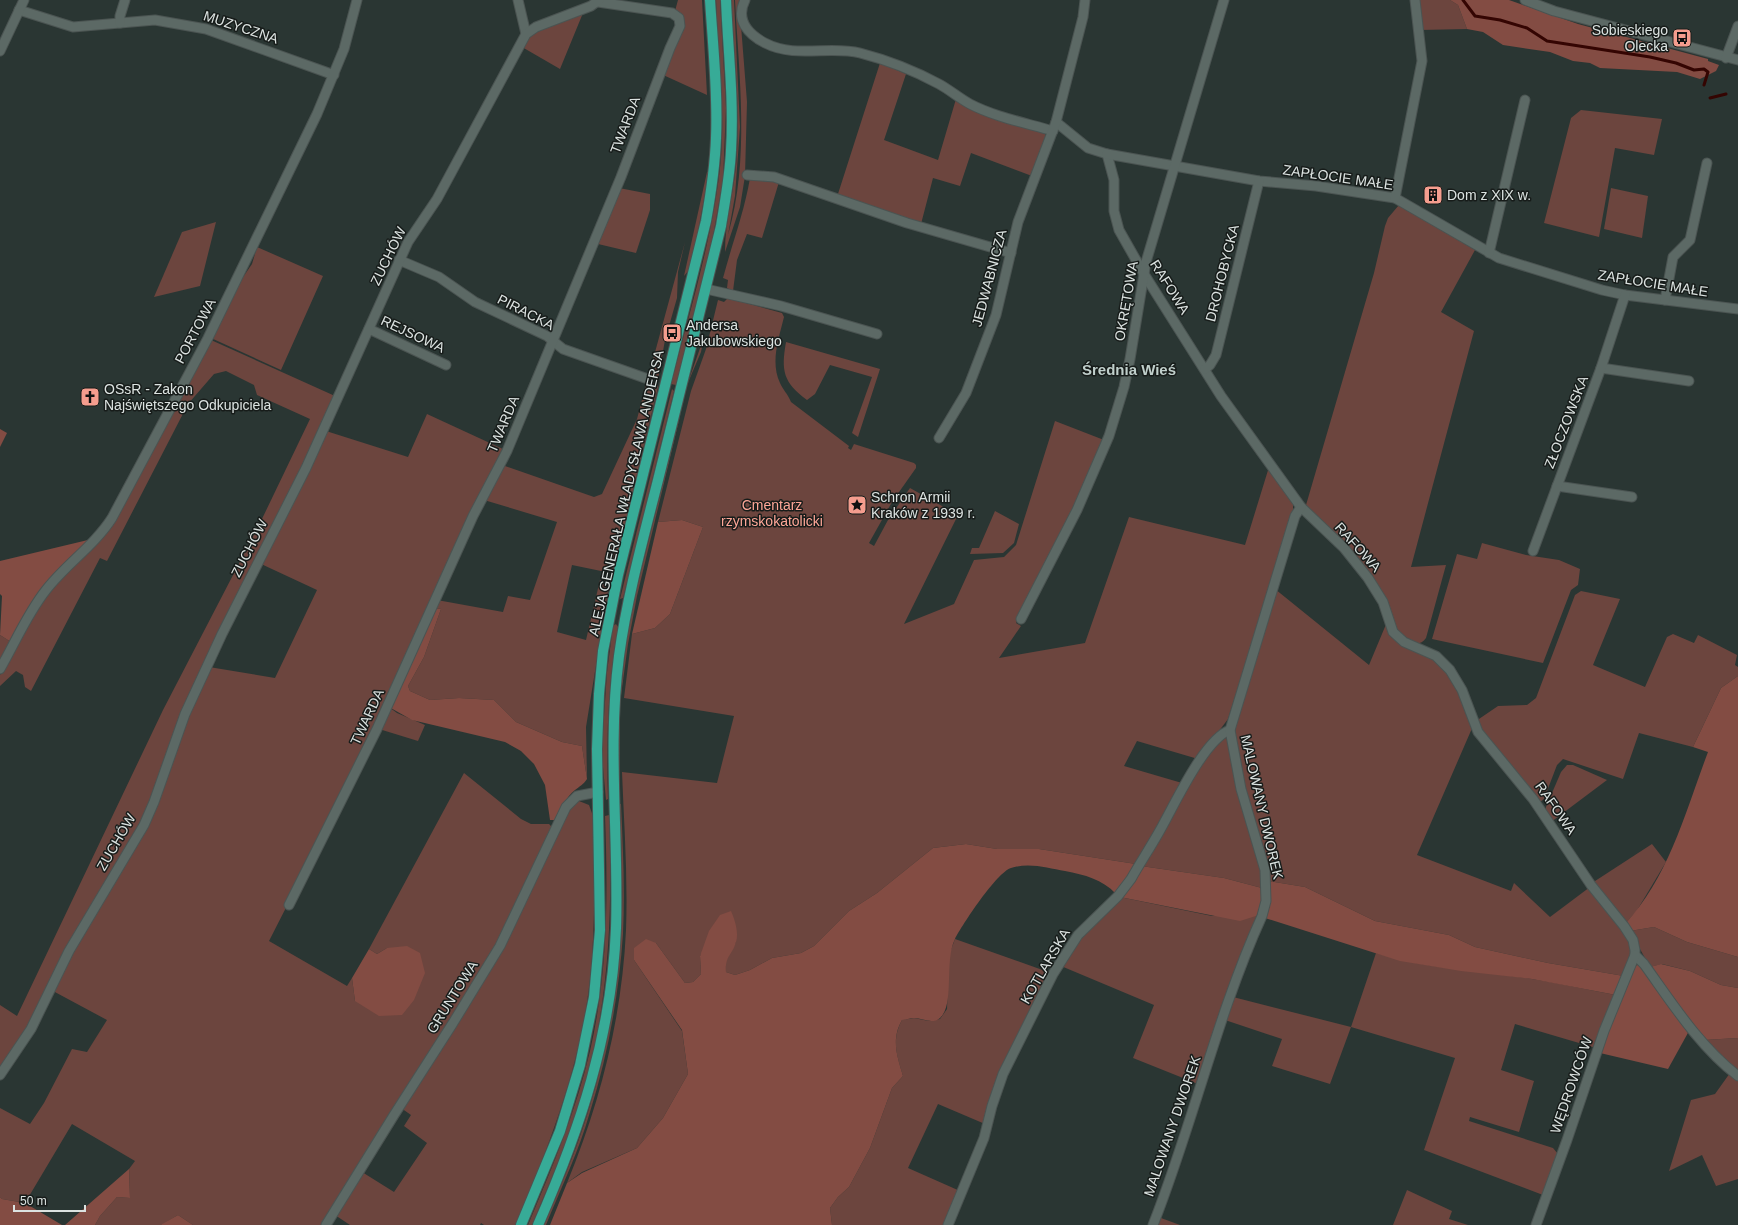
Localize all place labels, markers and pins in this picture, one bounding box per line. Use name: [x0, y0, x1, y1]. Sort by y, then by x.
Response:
place label: Sobieskiego Olecka: [1592, 22, 1668, 54]
bus stop icon: Sobieskiego Olecka: [1671, 27, 1693, 49]
building icon: Dom z XIX w.: [1422, 184, 1444, 206]
place label: Dom z XIX w.: [1447, 187, 1531, 203]
place label: Andersa Jakubowskiego: [686, 317, 782, 349]
bus stop icon: Andersa Jakubowskiego: [661, 322, 683, 344]
place label: OSsR - Zakon Najświętszego Odkupiciela: [104, 381, 272, 413]
church icon: OSsR - Zakon Najświętszego Odkupiciela: [79, 386, 101, 408]
place label: Schron Armii Kraków z 1939 r.: [871, 489, 975, 521]
place icon: Schron Armii Kraków z 1939 r.: [846, 494, 868, 516]

